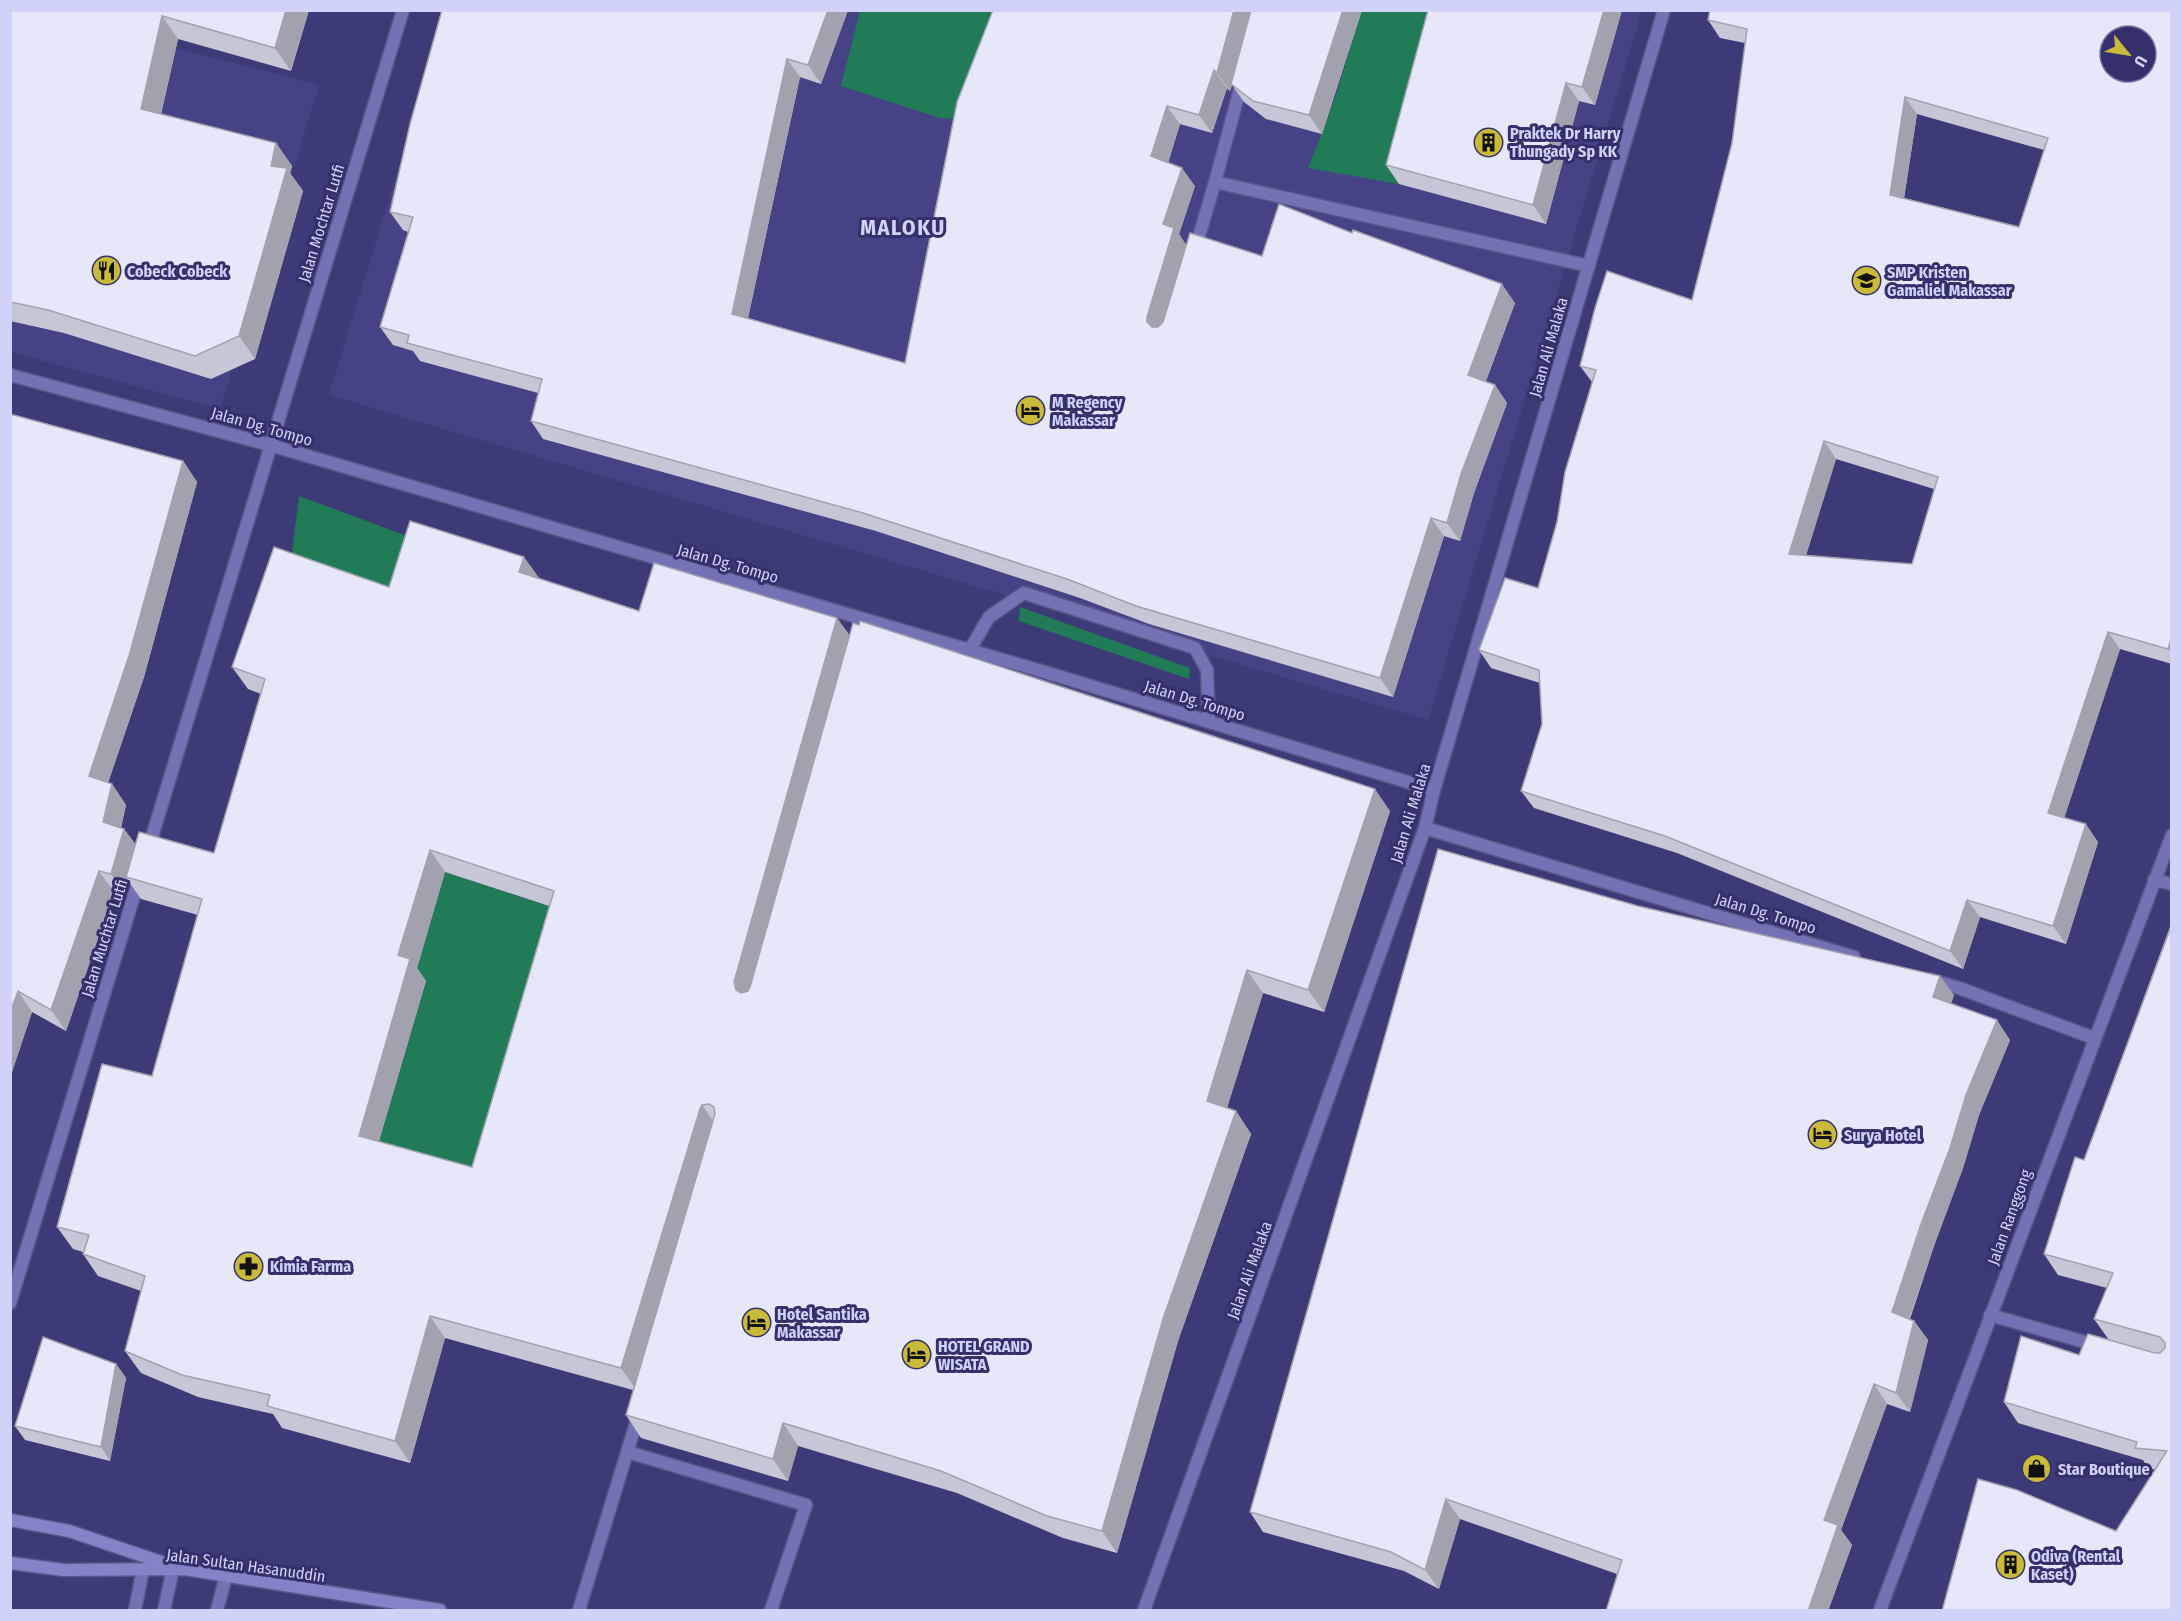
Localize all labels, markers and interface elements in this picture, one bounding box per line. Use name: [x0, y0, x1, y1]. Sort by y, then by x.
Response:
north arrow: [2098, 24, 2158, 84]
text: U: [2130, 52, 2151, 70]
place label: Praktek Dr Harry Thungady Sp KK: [1510, 124, 1621, 161]
building icon: Praktek Dr Harry Thungady Sp KK: [1473, 126, 1505, 158]
street label: Jalan Mochtar Lutfi: [294, 162, 348, 284]
district label: MALOKU: [860, 214, 946, 241]
restaurant icon: Cobeck Cobeck: [90, 255, 122, 287]
place label: Cobeck Cobeck: [127, 262, 228, 281]
place label: SMP Kristen Gamaliel Makassar: [1887, 263, 2012, 300]
school or university icon: SMP Kristen Gamaliel Makassar: [1850, 265, 1882, 297]
street label: Jalan Ali Malaka: [1525, 295, 1572, 399]
place label: M Regency Makassar: [1052, 393, 1123, 430]
hotel icon: M Regency Makassar: [1015, 395, 1047, 427]
street label: Jalan Dg. Tompo: [209, 403, 315, 450]
street label: Jalan Dg. Tompo: [675, 540, 781, 587]
street label: Jalan Dg. Tompo: [1142, 676, 1248, 725]
street label: Jalan Ali Malaka: [1386, 761, 1435, 865]
street label: Jalan Muchtar Lutfi: [78, 877, 131, 999]
street label: Jalan Dg. Tompo: [1713, 889, 1819, 938]
hotel icon: Surya Hotel: [1807, 1119, 1839, 1151]
place label: Surya Hotel: [1844, 1126, 1922, 1145]
street label: Jalan Ranggong: [1983, 1166, 2036, 1268]
street label: Jalan Ali Malaka: [1223, 1219, 1276, 1322]
pharmacy icon: Kimia Farma: [233, 1250, 265, 1282]
place label: Kimia Farma: [270, 1257, 351, 1276]
place label: Hotel Santika Makassar: [777, 1305, 867, 1342]
hotel icon: Hotel Santika Makassar: [740, 1307, 772, 1339]
place label: HOTEL GRAND WISATA: [938, 1337, 1030, 1374]
hotel icon: HOTEL GRAND WISATA: [901, 1339, 933, 1371]
shop icon: Star Boutique: [2021, 1453, 2053, 1485]
place label: Star Boutique: [2058, 1460, 2150, 1479]
street label: Jalan Sultan Hasanuddin: [165, 1545, 327, 1586]
place label: Odiva (Rental Kaset): [2031, 1547, 2121, 1584]
building icon: Odiva (Rental Kaset): [1994, 1549, 2026, 1581]

